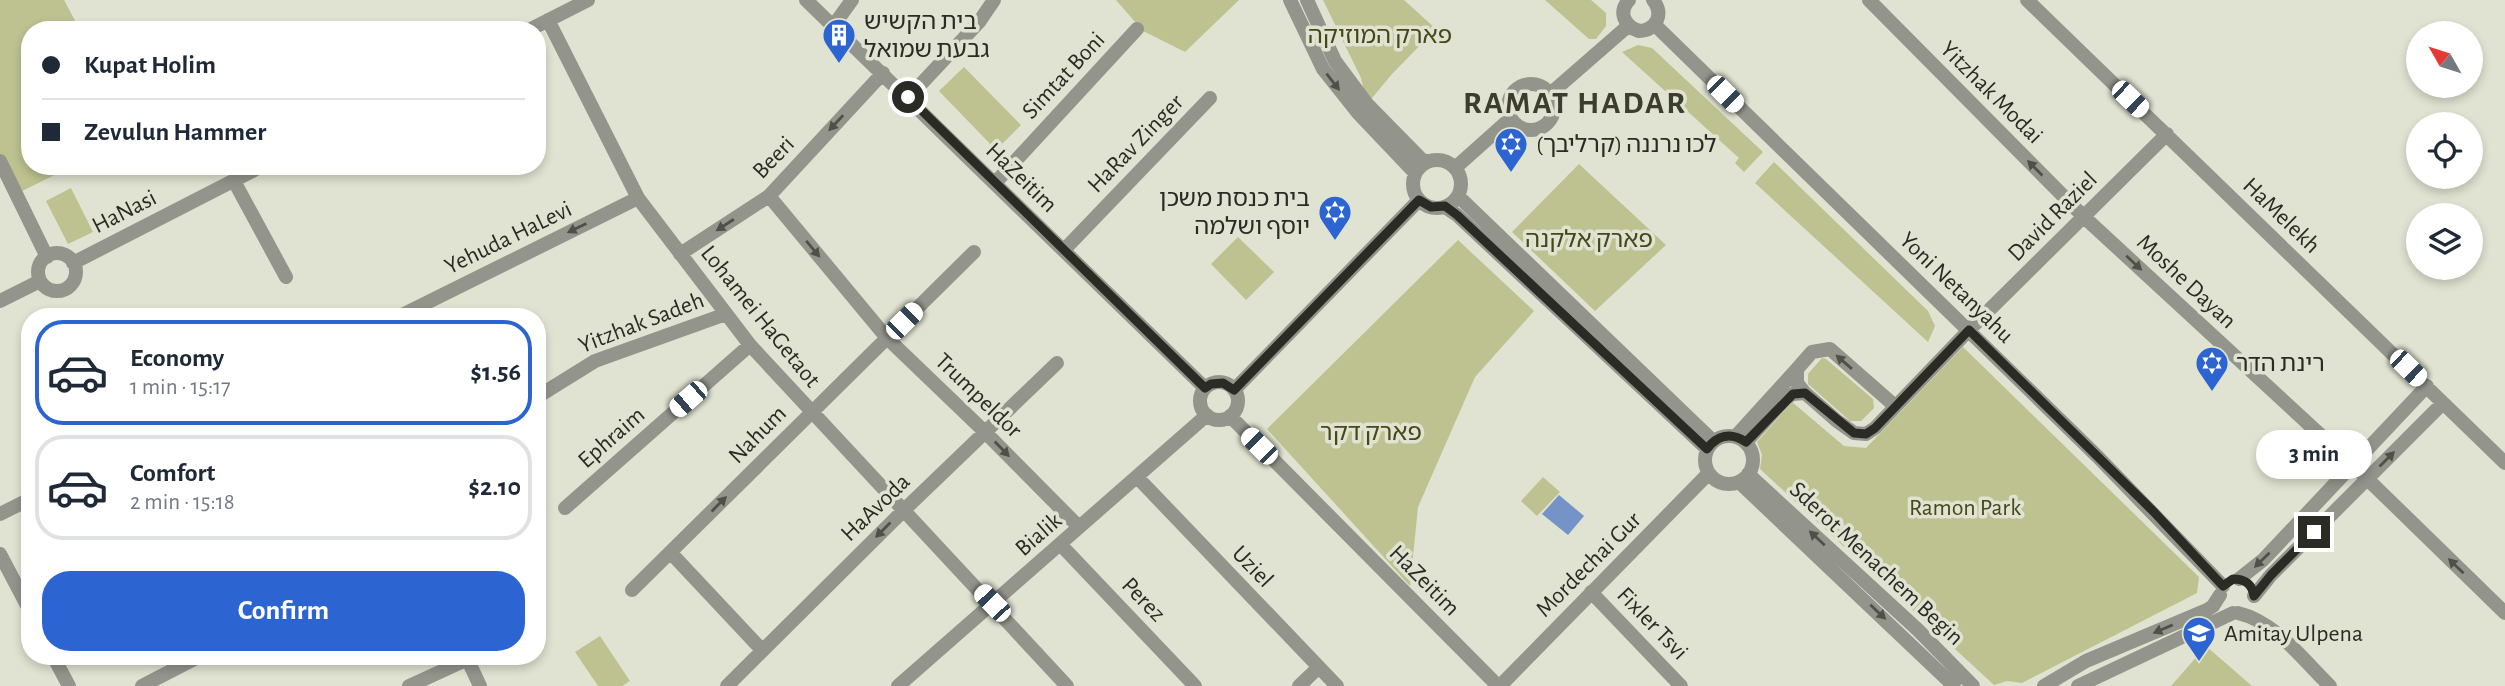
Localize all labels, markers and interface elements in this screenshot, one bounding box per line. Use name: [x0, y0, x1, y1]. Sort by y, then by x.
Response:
place label: בית הקשיש גבעת שמואל: [864, 10, 990, 62]
building icon: בית הקשיש גבעת שמואל: [820, 16, 858, 65]
north arrow: [2406, 21, 2483, 98]
map controls: [2406, 21, 2483, 280]
park label: פארק המוזיקה: [1308, 24, 1452, 48]
street label: Simtat Boni: [1018, 28, 1110, 124]
street label: Yitzhak Modai: [1935, 37, 2047, 149]
text: Kupat Holim: [84, 52, 216, 78]
one-way arrow: [1326, 72, 1341, 90]
car: [1703, 72, 1748, 116]
car: [2108, 77, 2153, 121]
route start: [892, 81, 924, 113]
district label: RAMAT HADAR: [1463, 87, 1687, 119]
street label: HaRav Zinger: [1083, 90, 1188, 197]
button: locate: [2406, 112, 2483, 189]
one-way arrow: [829, 114, 845, 131]
text: Zevulun Hammer: [84, 119, 266, 145]
synagogue icon: לכו נרננה (קרליבך): [1492, 125, 1530, 174]
street label: Beeri: [748, 132, 799, 183]
place label: לכו נרננה (קרליבך): [1536, 133, 1717, 157]
street label: HaZeitim: [981, 138, 1062, 217]
one-way arrow: [2027, 160, 2044, 177]
street label: David Raziel: [2003, 167, 2102, 266]
street label: HaMelekh: [2238, 173, 2325, 258]
street label: HaNasi: [88, 186, 161, 238]
place label: בית כנסת משכן יוסף ושלמה: [1159, 187, 1310, 239]
synagogue icon: בית כנסת משכן יוסף ושלמה: [1316, 193, 1354, 242]
street label: Yehuda HaLevi: [441, 197, 576, 279]
button: layers: [2406, 203, 2483, 280]
one-way arrow: [715, 218, 734, 231]
one-way arrow: [567, 223, 587, 234]
park label: פארק אלקנה: [1525, 228, 1653, 252]
street label: Yoni Netanyahu: [1895, 228, 2018, 348]
street label: Moshe Dayan: [2132, 230, 2241, 333]
one-way arrow: [805, 239, 820, 257]
street label: Lohamei HaGetaot: [696, 241, 825, 392]
one-way arrow: [2125, 255, 2143, 271]
street label: Yitzhak Sadeh: [575, 288, 707, 358]
car: [882, 299, 927, 343]
icon: car: [46, 341, 109, 404]
synagogue icon: רינת הדר: [2193, 344, 2231, 393]
text: Economy: [130, 345, 224, 371]
car: [2386, 346, 2431, 390]
street label: Trumpeldor: [930, 349, 1026, 443]
place label: רינת הדר: [2236, 352, 2325, 376]
one-way arrow: [1835, 355, 1852, 370]
text: $1.56: [470, 359, 521, 385]
text: 1 min · 15:17: [130, 376, 231, 399]
car: [666, 377, 711, 421]
street label: Nahum: [724, 401, 791, 468]
street label: Ephraim: [574, 403, 650, 473]
park label: פארק דקר: [1320, 421, 1422, 445]
car: [1237, 424, 1282, 468]
callout: 3 min: [2256, 430, 2372, 480]
one-way arrow: [994, 440, 1010, 457]
text: 3 min: [2289, 443, 2339, 466]
one-way arrow: [2379, 451, 2395, 467]
icon: car: [46, 456, 109, 519]
text: Comfort: [130, 460, 215, 486]
street label: HaAvoda: [837, 469, 915, 546]
text: $2.10: [468, 474, 521, 500]
street label: Sderot Menachem Begin: [1785, 477, 1968, 650]
text: 2 min · 15:18: [130, 491, 235, 514]
one-way arrow: [710, 496, 727, 512]
park label: Ramon Park: [1909, 496, 2021, 520]
street label: Mordechai Gur: [1532, 507, 1646, 622]
street label: Bialik: [1011, 508, 1066, 561]
route end: [2298, 516, 2330, 548]
one-way arrow: [875, 522, 892, 539]
one-way arrow: [1809, 530, 1826, 546]
street label: Uziel: [1227, 541, 1277, 592]
street label: HaZeitim: [1384, 541, 1464, 621]
one-way arrow: [2254, 552, 2271, 568]
one-way arrow: [2448, 558, 2465, 574]
button: Confirm: [42, 571, 525, 651]
street label: Perez: [1117, 573, 1170, 627]
car: [970, 581, 1015, 625]
street label: Fixler Tsvi: [1612, 583, 1692, 665]
one-way arrow: [1869, 604, 1886, 620]
school or university icon: Amitay Ulpena: [2180, 614, 2218, 663]
place label: Amitay Ulpena: [2224, 622, 2363, 646]
one-way arrow: [2152, 624, 2173, 635]

